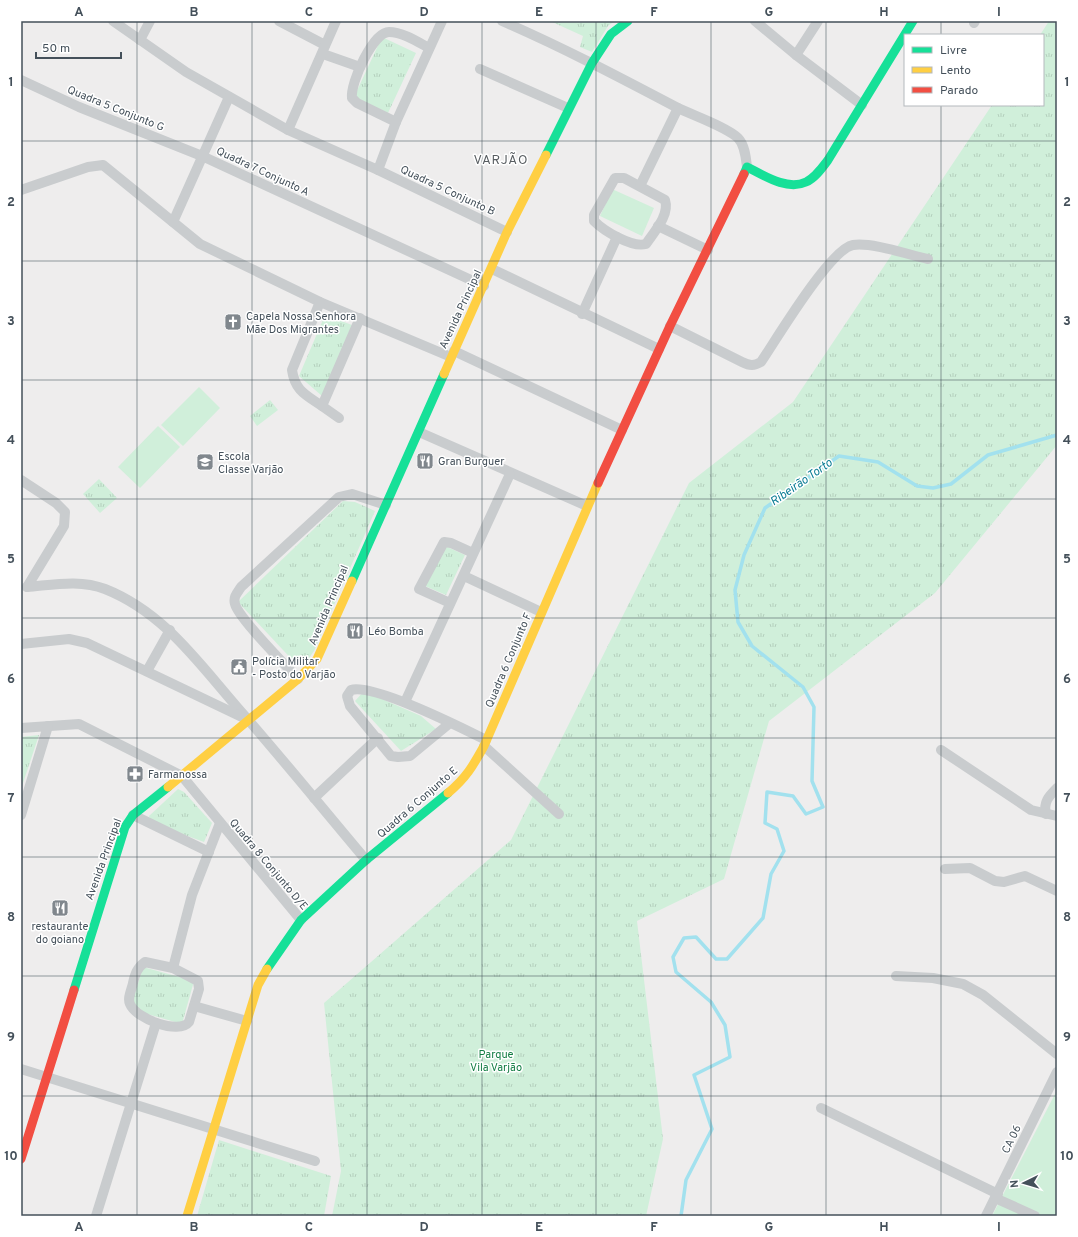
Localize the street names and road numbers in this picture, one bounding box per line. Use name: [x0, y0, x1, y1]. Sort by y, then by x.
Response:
street label: Quadra 5 Conjunto G: [65, 83, 166, 135]
street label: Quadra 7 Conjunto A: [214, 144, 311, 200]
street label: Quadra 5 Conjunto B: [398, 163, 497, 219]
street label: Avenida Principal: [436, 268, 485, 351]
street label: Avenida Principal: [306, 563, 352, 648]
street label: Quadra 6 Conjunto F: [483, 611, 535, 710]
street label: Quadra 6 Conjunto E: [374, 764, 461, 842]
street label: Quadra 8 Conjunto D/E: [226, 816, 311, 913]
street label: Avenida Principal: [83, 817, 125, 902]
street label: CA 06: [999, 1123, 1025, 1156]

